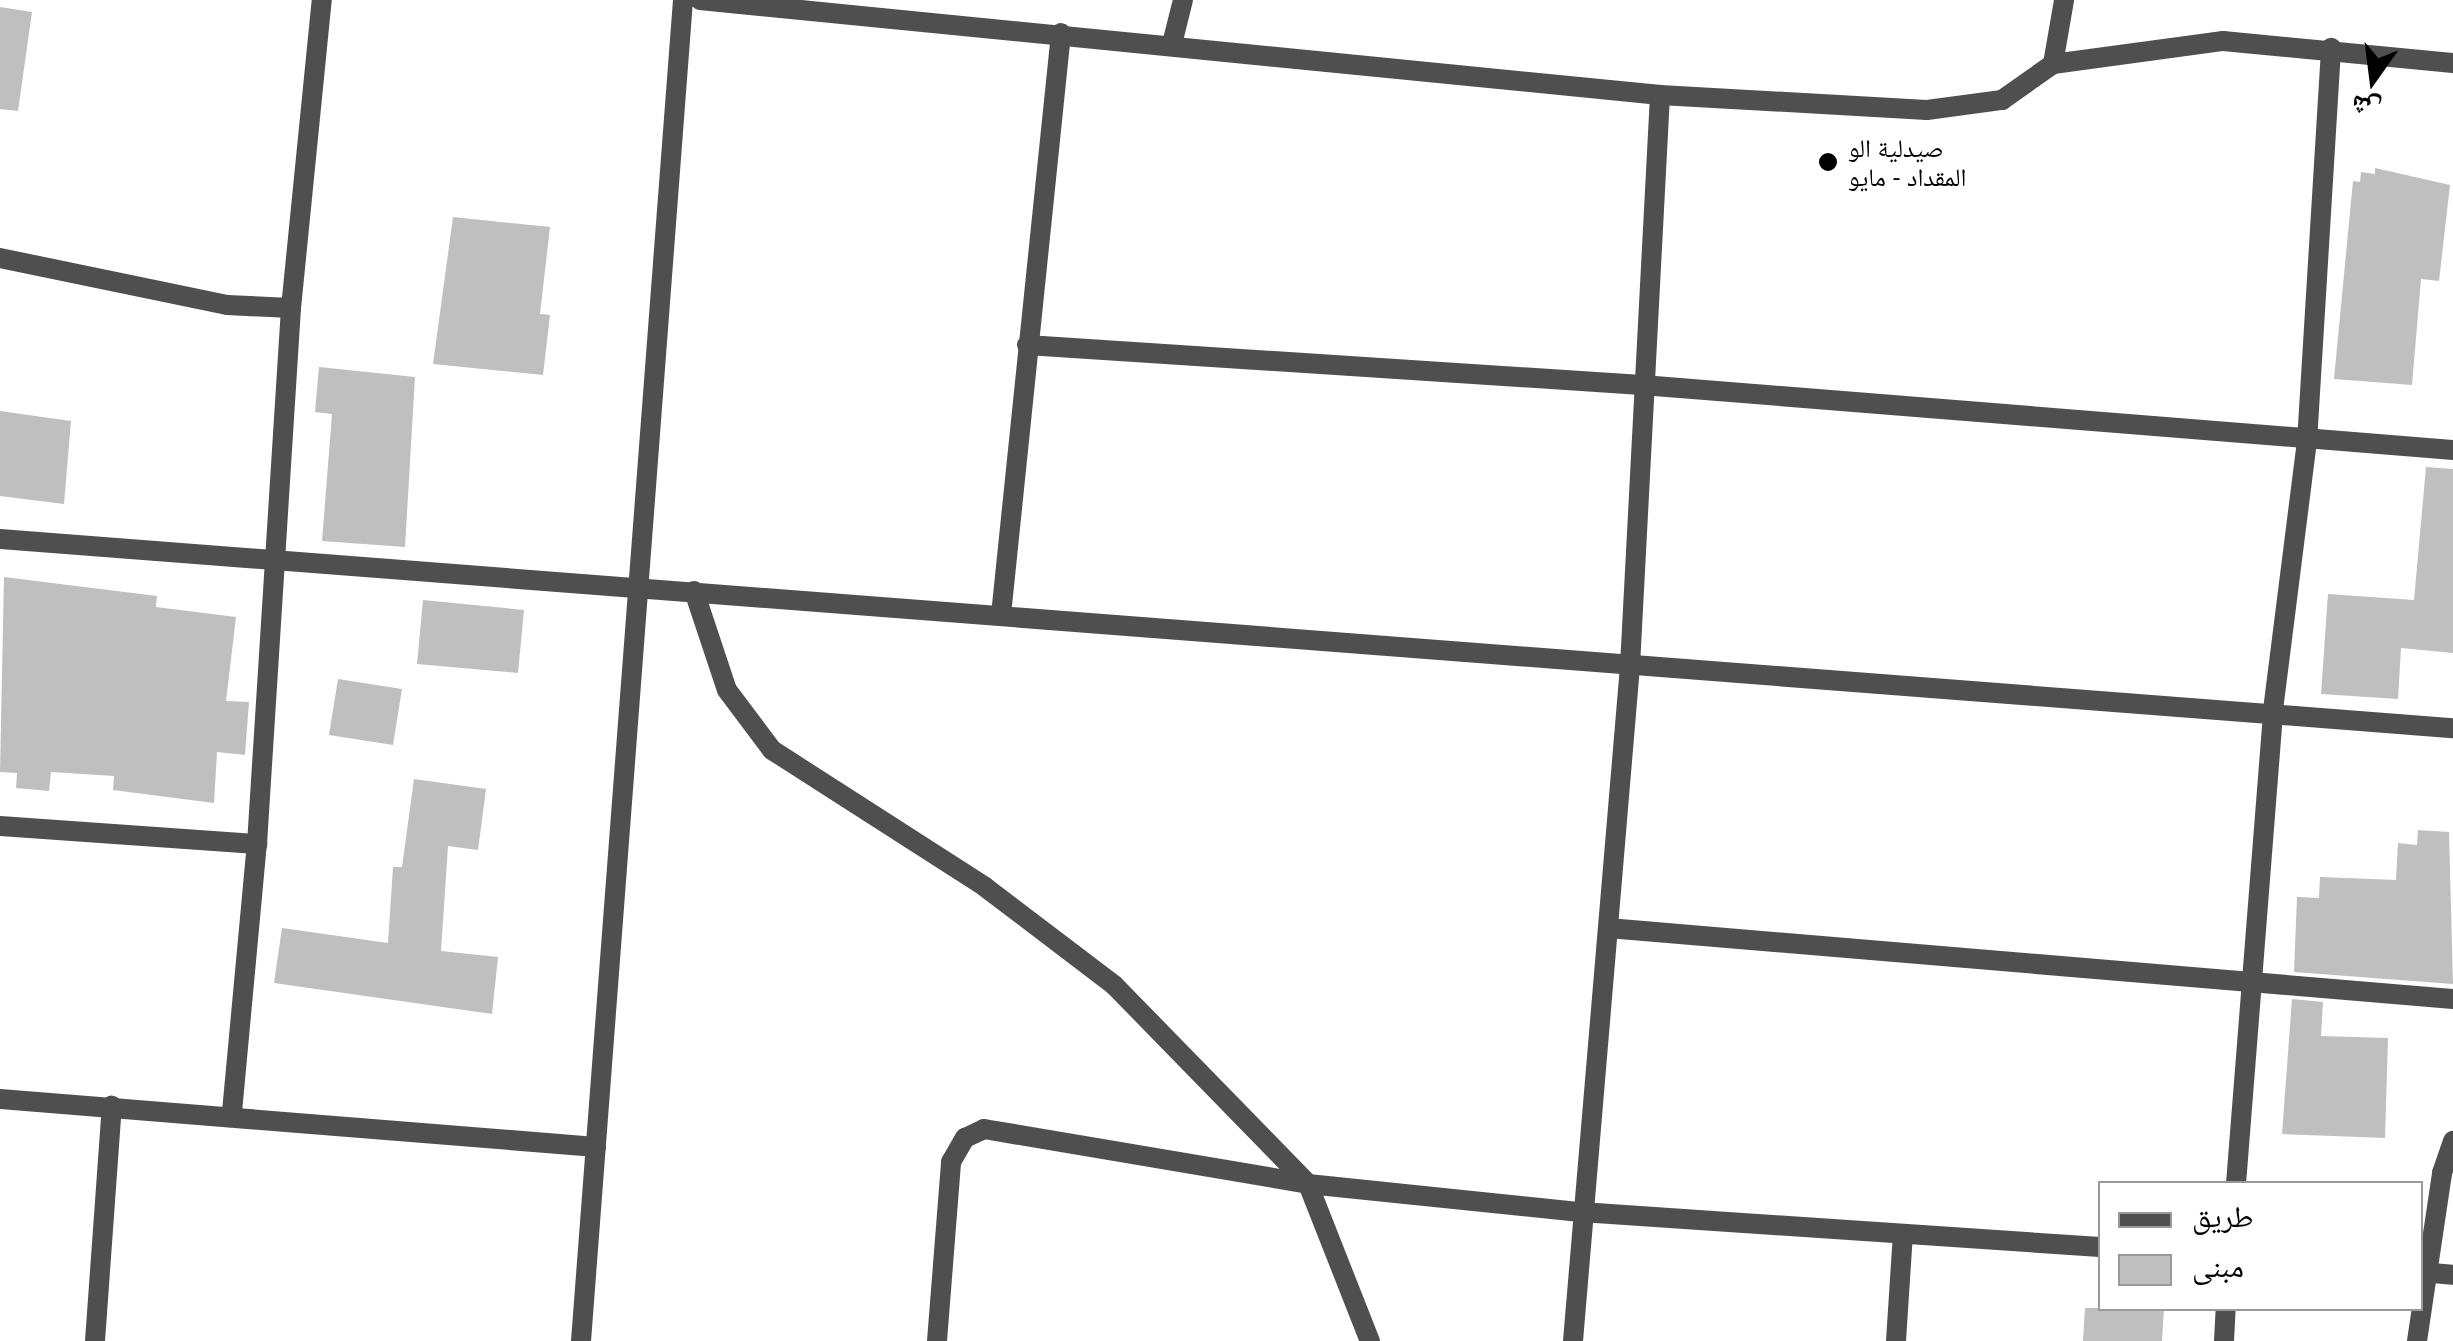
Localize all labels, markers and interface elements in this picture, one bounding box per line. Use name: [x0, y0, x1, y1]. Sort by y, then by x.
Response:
north arrow: [2323, 30, 2423, 130]
text: ش: [2347, 87, 2385, 131]
place label: صيدلية الو المقداد - مايو: [1848, 133, 1966, 192]
marker: صيدلية الو المقداد - مايو: [1817, 151, 1839, 173]
legend: [2098, 1181, 2423, 1311]
text: طريق: [2192, 1195, 2253, 1236]
text: مبنى: [2192, 1245, 2244, 1286]

